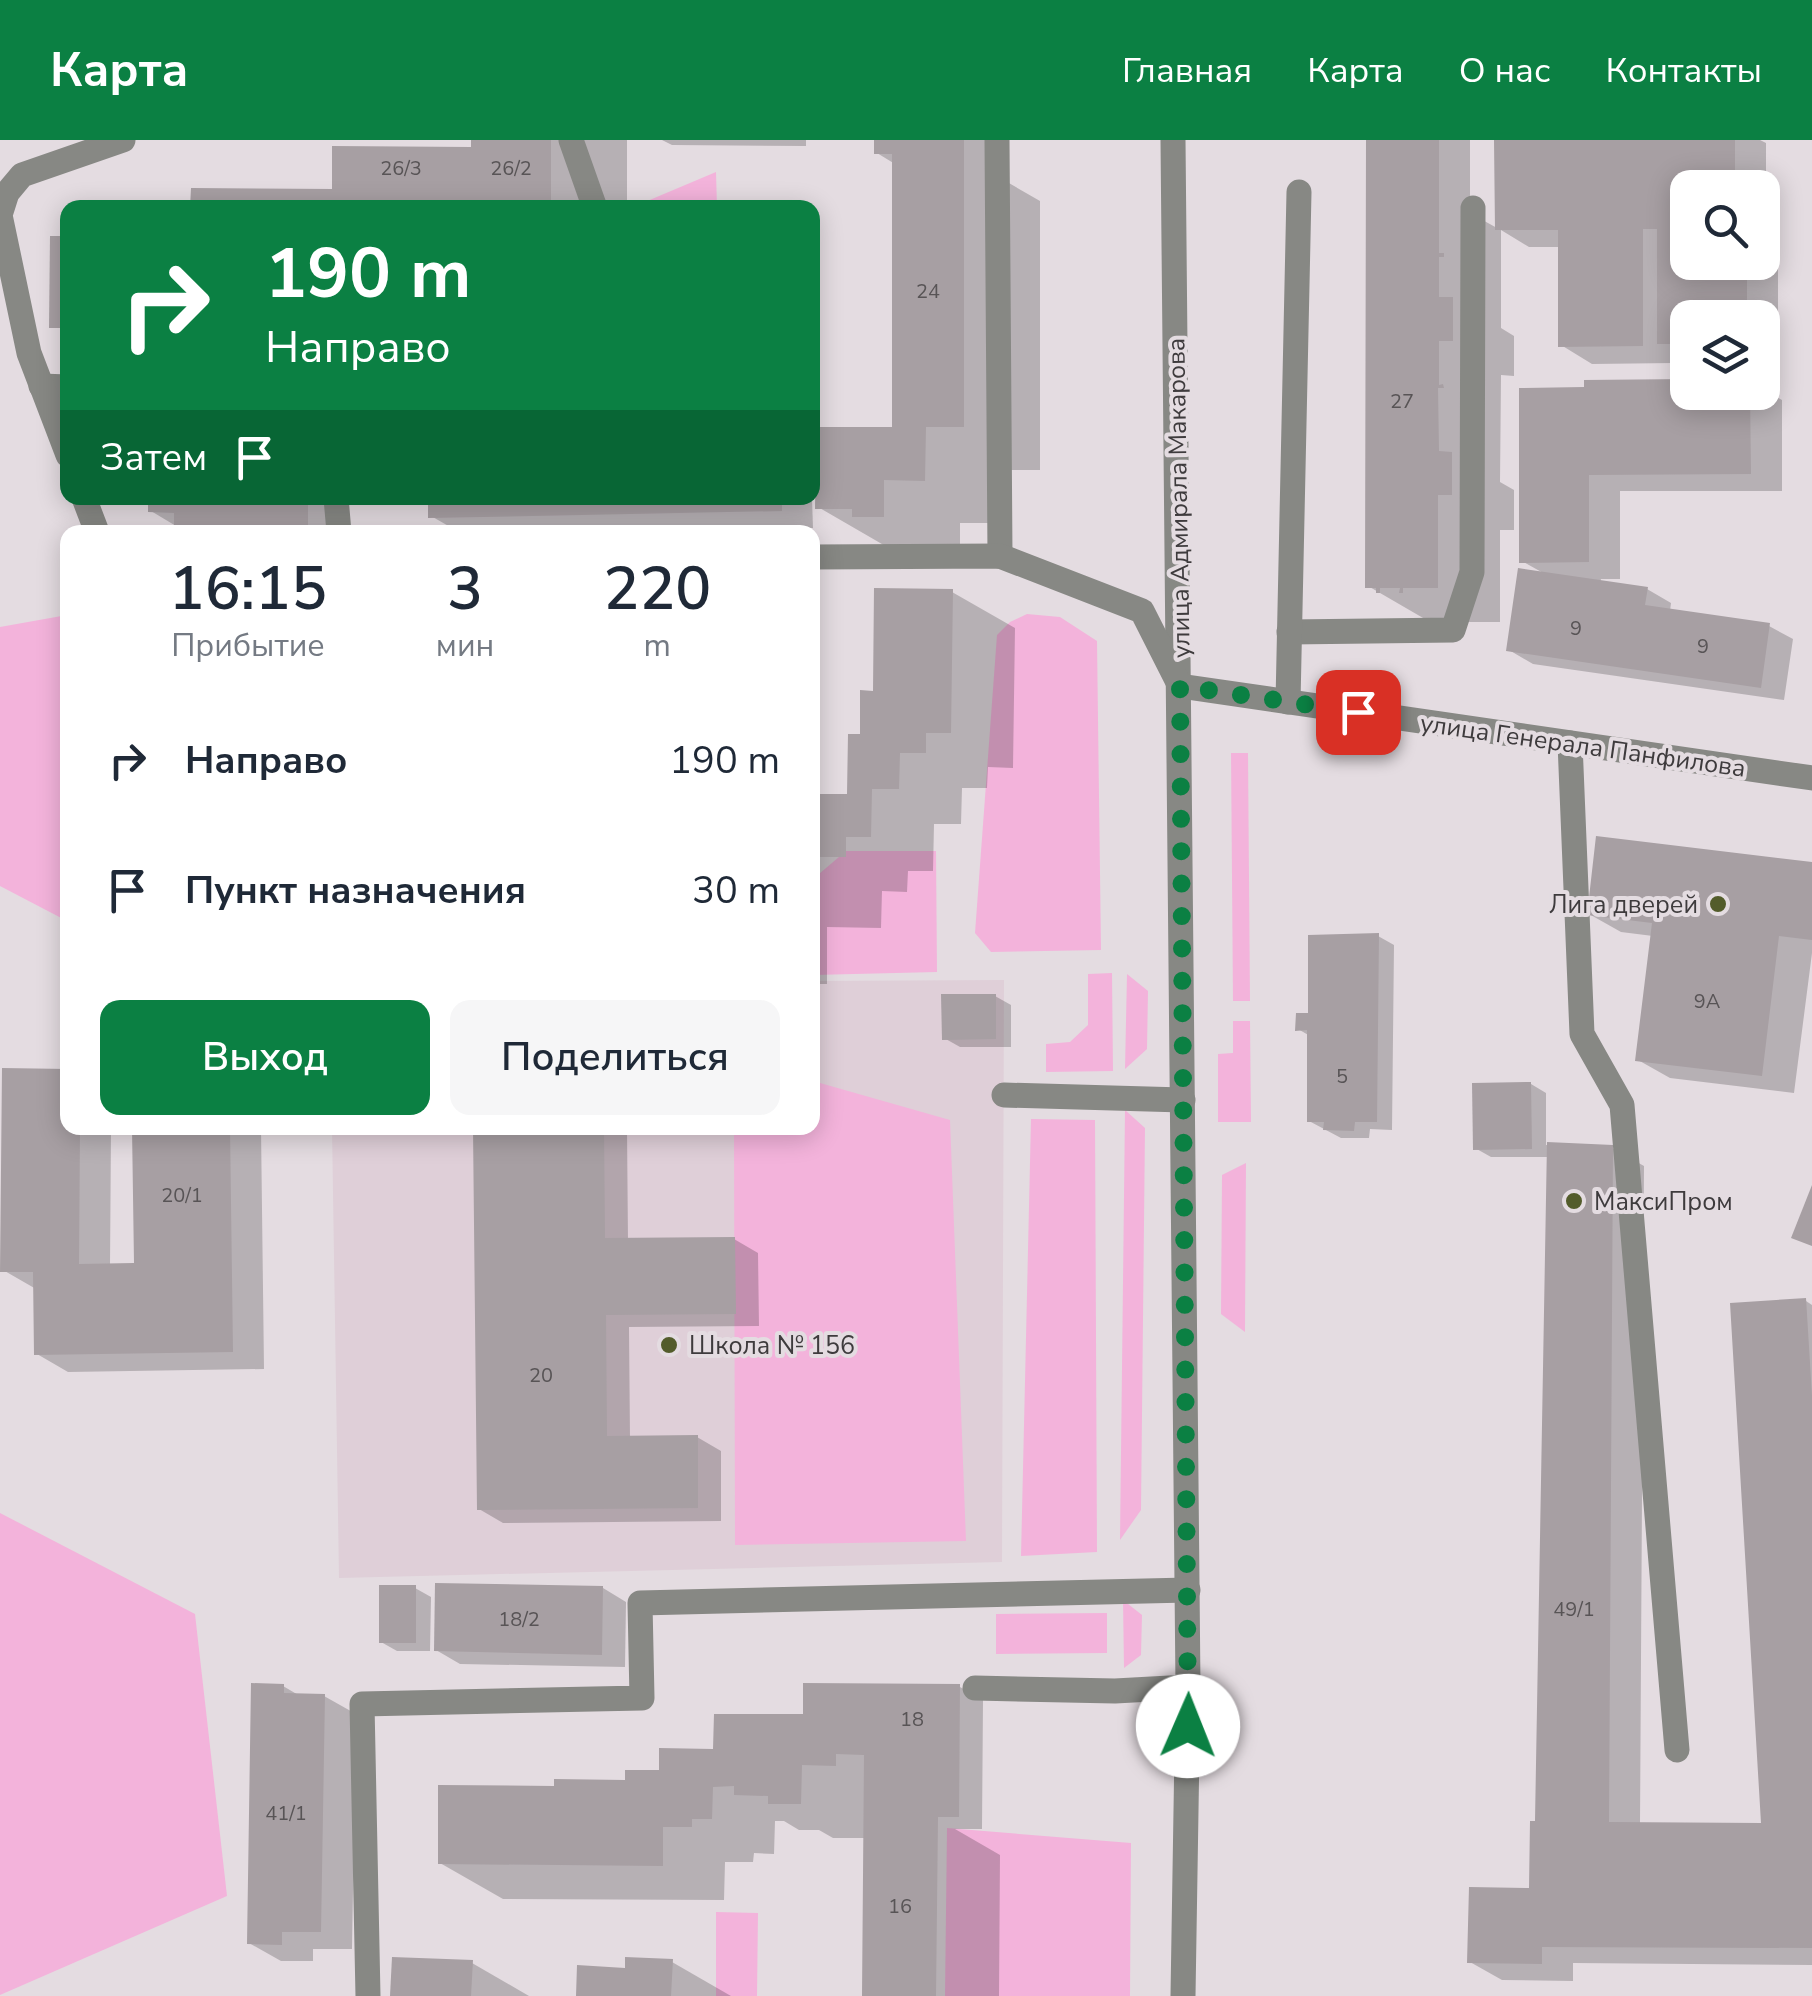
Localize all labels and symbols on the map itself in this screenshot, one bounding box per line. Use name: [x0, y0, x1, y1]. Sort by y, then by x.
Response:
house number: 26/3: [380, 155, 422, 182]
house number: 26/2: [490, 155, 532, 182]
house number: 24: [916, 278, 940, 305]
street label: улица Адмирала Макарова: [1159, 338, 1199, 658]
house number: 27: [1390, 388, 1414, 415]
house number: 9: [1570, 615, 1582, 642]
house number: 9: [1697, 633, 1709, 660]
pin: [1316, 670, 1401, 755]
street label: улица Генерала Панфилова: [1418, 706, 1748, 786]
place label: Лига дверей: [1549, 888, 1698, 922]
marker: Лига дверей: [1707, 893, 1729, 915]
house number: 9А: [1694, 988, 1721, 1015]
house number: 5: [1336, 1063, 1348, 1090]
house number: 20/1: [161, 1182, 203, 1209]
place label: МаксиПром: [1594, 1185, 1733, 1219]
marker: МаксиПром: [1563, 1190, 1585, 1212]
place label: Школа № 156: [689, 1329, 855, 1363]
marker: Школа № 156: [658, 1334, 680, 1356]
house number: 20: [529, 1362, 553, 1389]
house number: 49/1: [1553, 1596, 1595, 1623]
house number: 18/2: [498, 1606, 540, 1633]
position arrow: [1136, 1674, 1240, 1778]
house number: 18: [900, 1706, 924, 1733]
house number: 41/1: [265, 1800, 307, 1827]
house number: 16: [888, 1893, 912, 1920]

